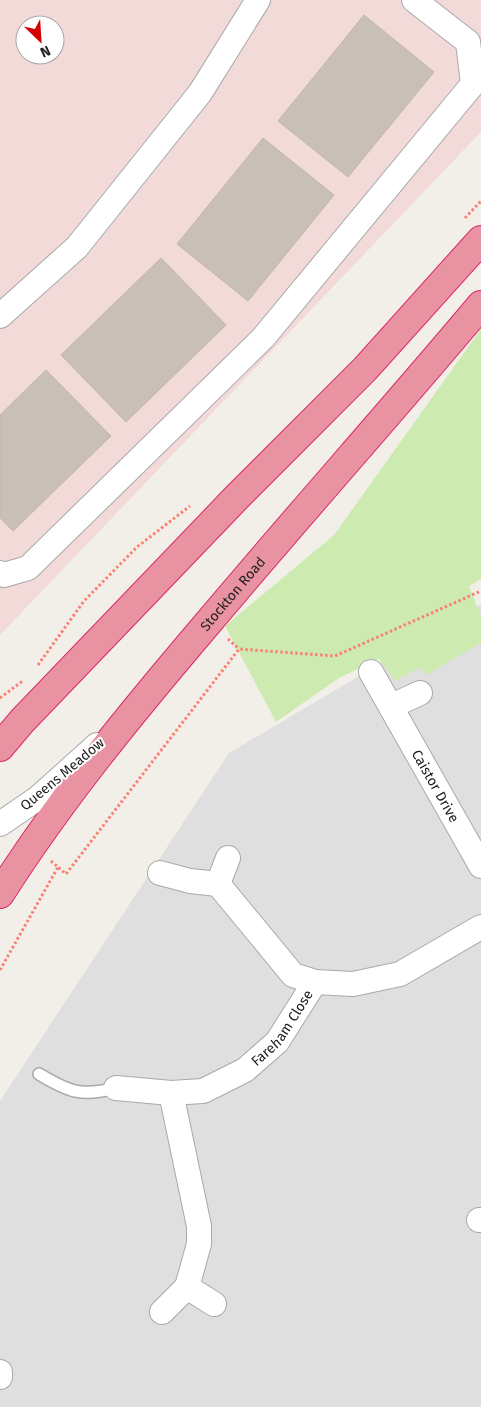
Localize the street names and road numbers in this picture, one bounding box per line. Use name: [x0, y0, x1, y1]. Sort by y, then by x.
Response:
street label: Stockton Road: [197, 554, 269, 635]
street label: Queens Meadow: [17, 734, 108, 814]
street label: Caistor Drive: [408, 747, 463, 826]
street label: Fareham Close: [248, 987, 317, 1070]

